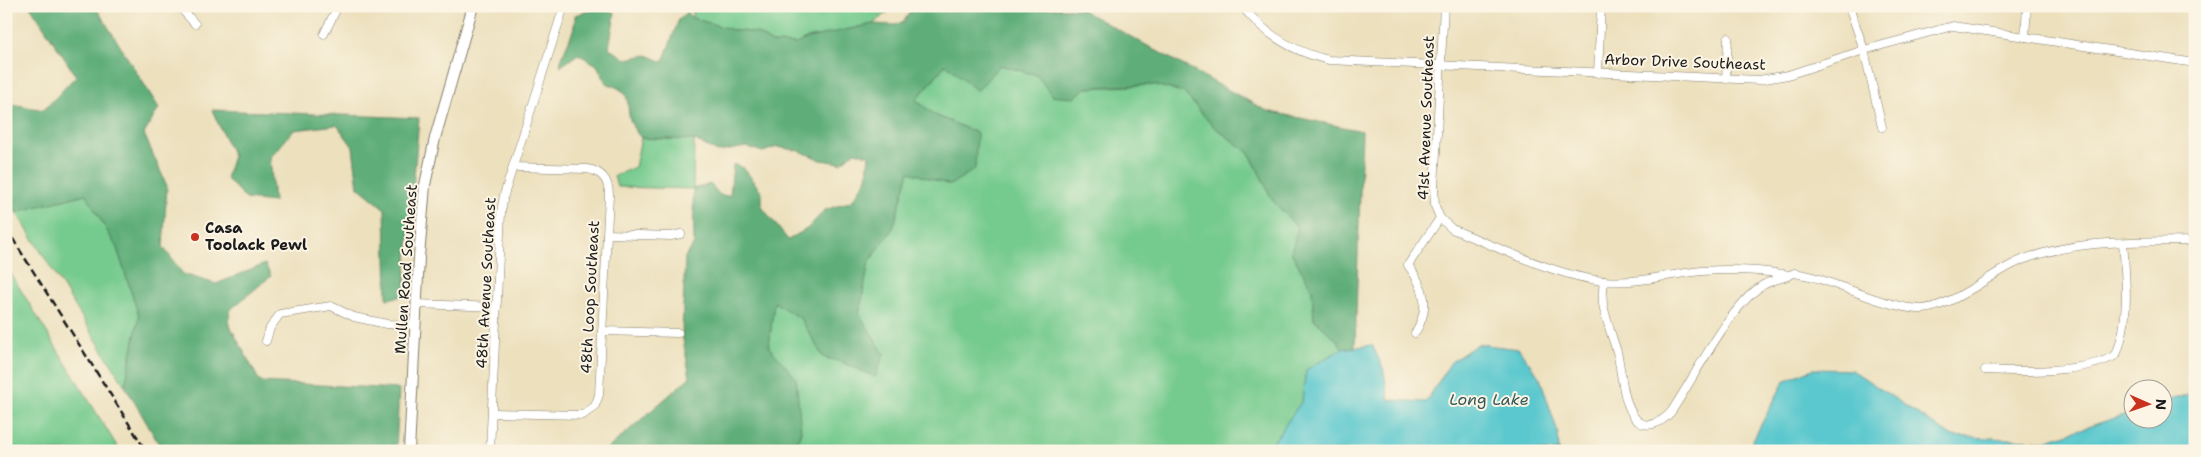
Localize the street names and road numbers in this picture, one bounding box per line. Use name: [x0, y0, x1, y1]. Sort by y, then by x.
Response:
street label: 41st Avenue Southeast: [1413, 35, 1439, 201]
street label: Arbor Drive Southeast: [1604, 49, 1766, 75]
street label: Mullen Road Southeast: [390, 184, 422, 354]
street label: 48th Avenue Southeast: [472, 197, 500, 369]
street label: 48th Loop Southeast: [576, 220, 604, 374]

